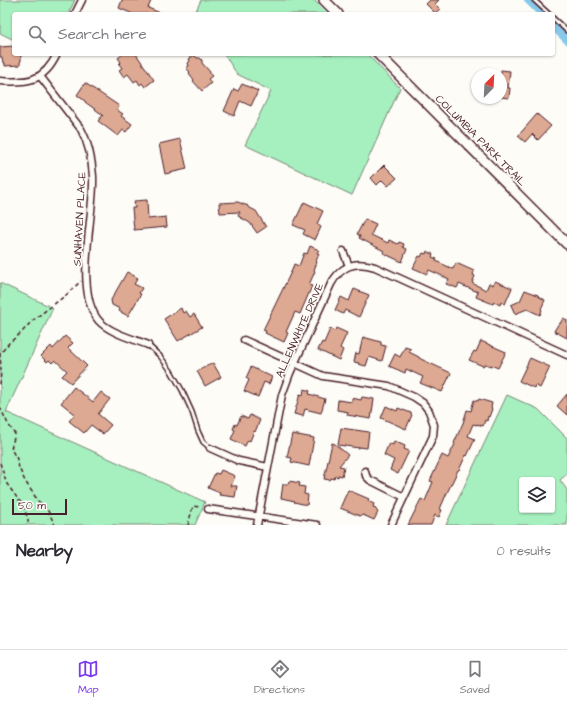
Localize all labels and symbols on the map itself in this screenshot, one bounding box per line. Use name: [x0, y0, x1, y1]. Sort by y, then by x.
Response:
north arrow: [471, 68, 507, 104]
street label: COLUMBIA PARK TRAIL: [432, 92, 530, 189]
street label: SUNHAVEN PLACE: [70, 171, 89, 267]
street label: ALLENWHITE DRIVE: [272, 280, 327, 380]
scale bar: [12, 497, 67, 516]

